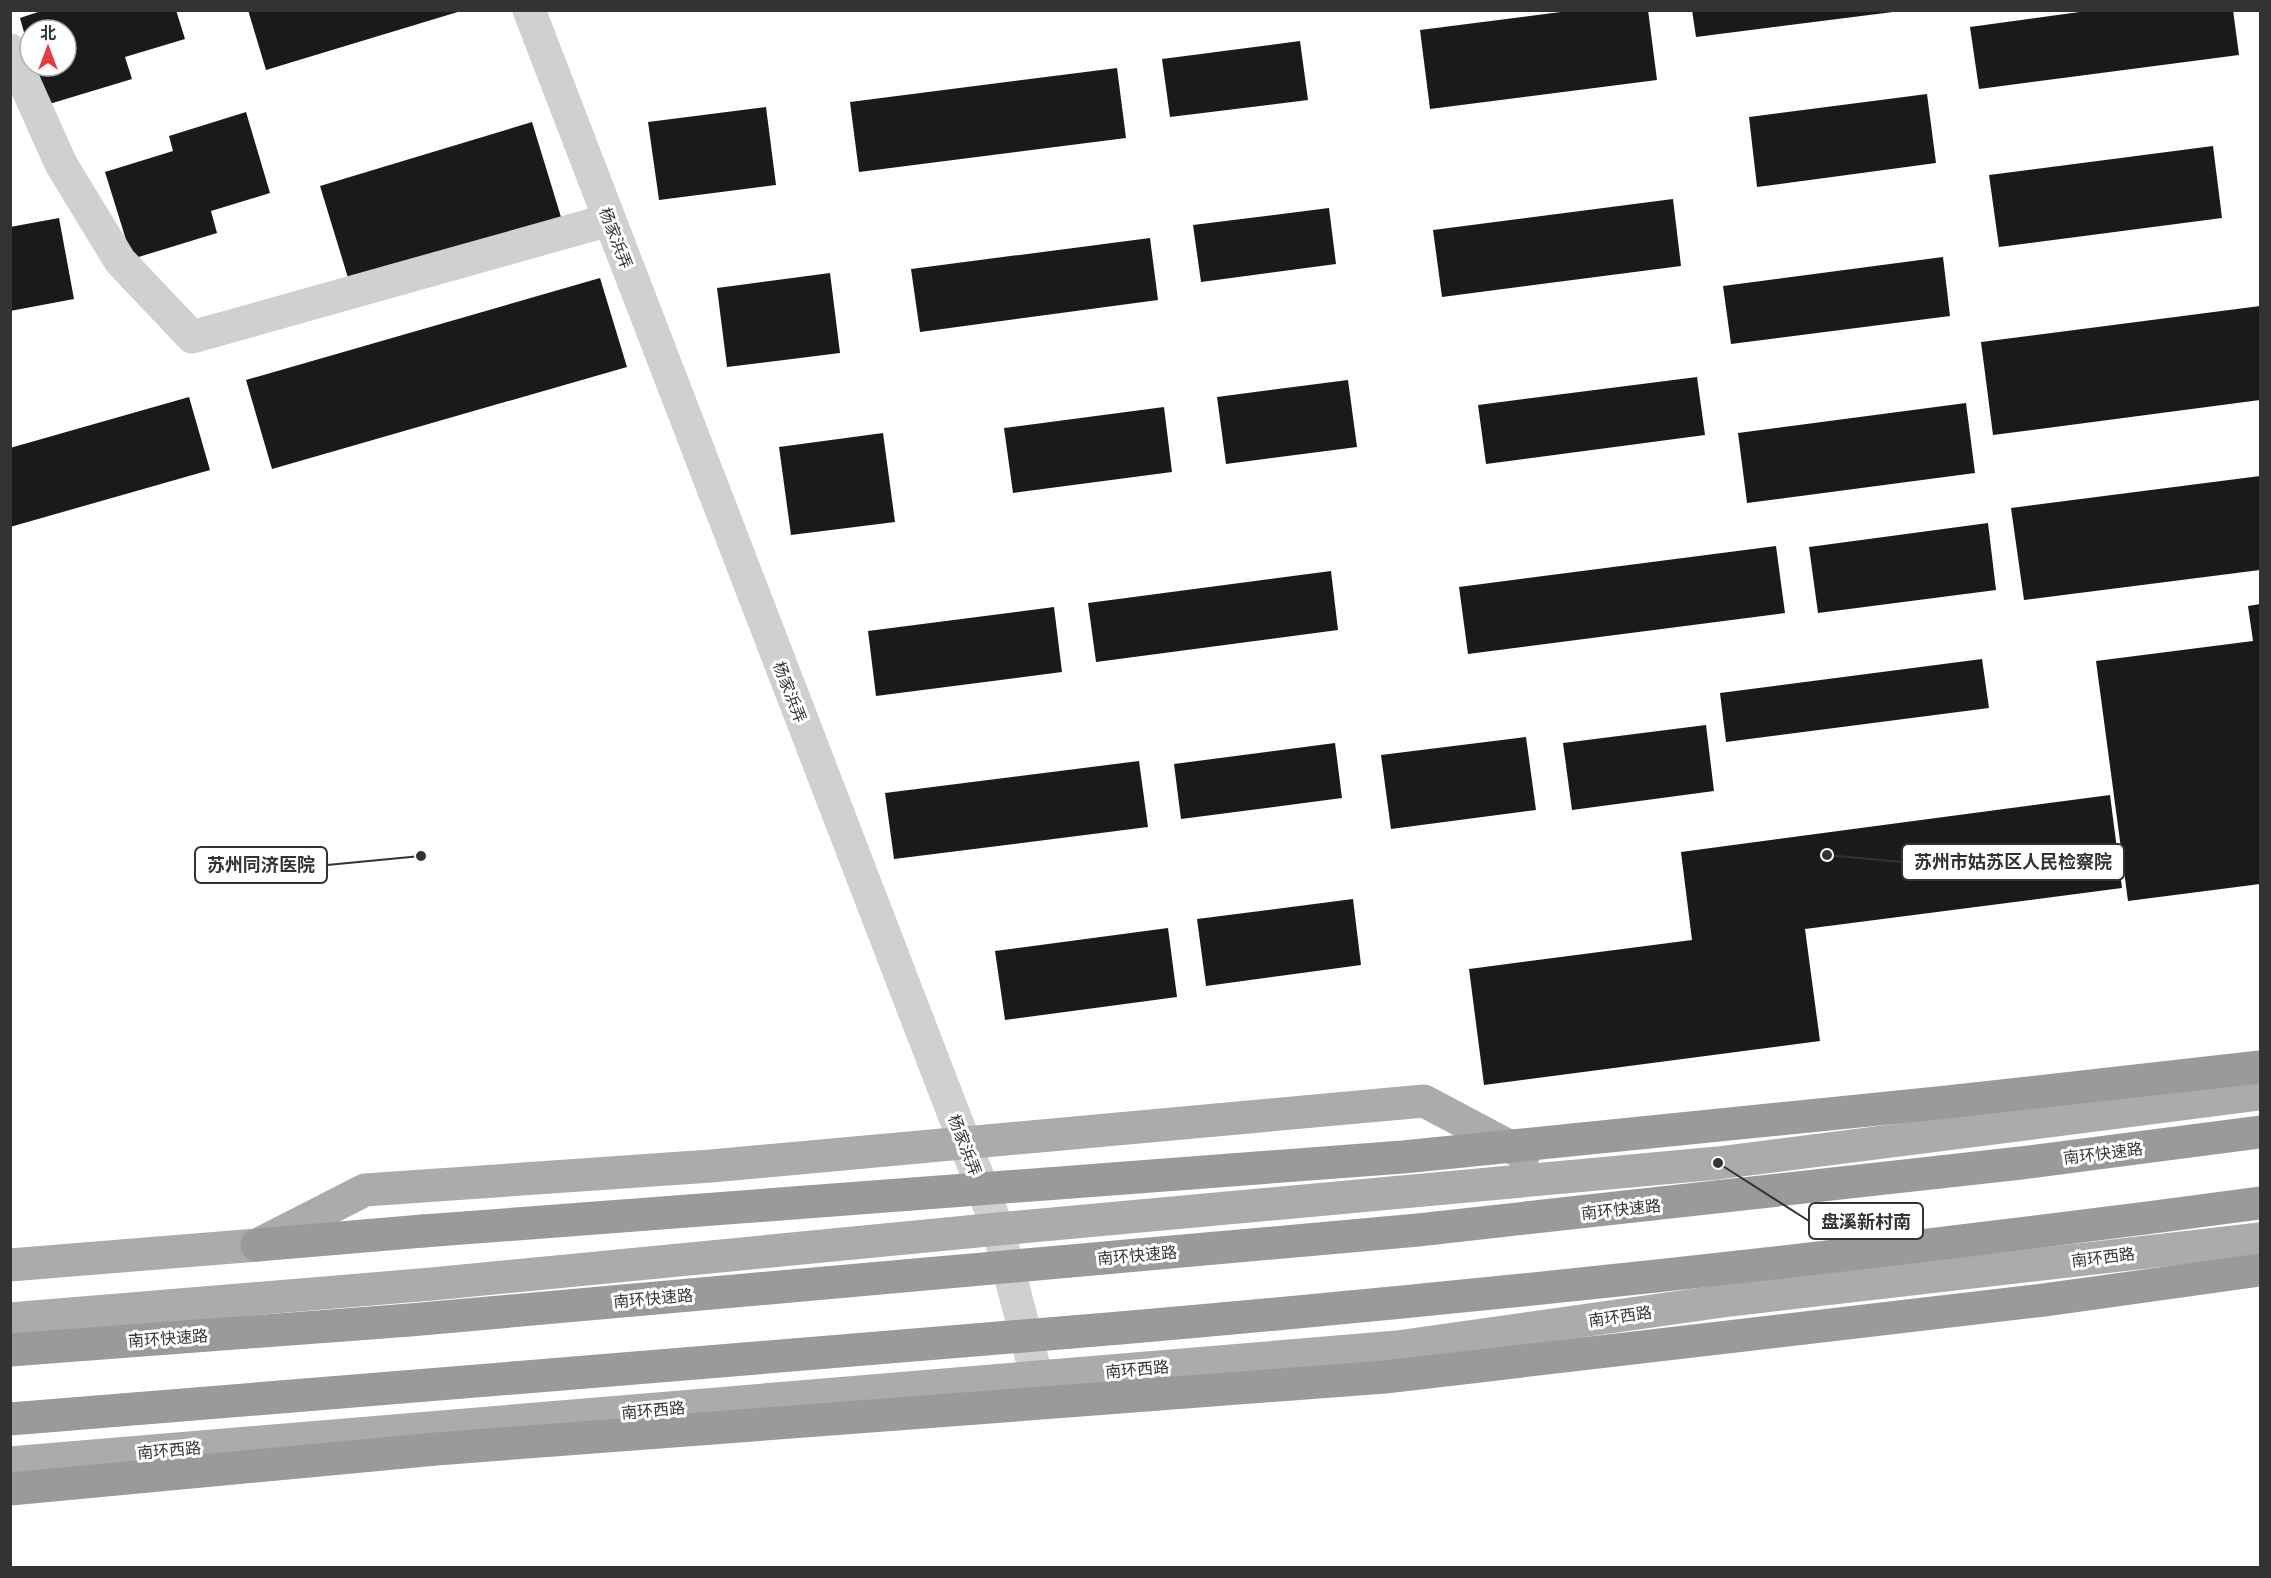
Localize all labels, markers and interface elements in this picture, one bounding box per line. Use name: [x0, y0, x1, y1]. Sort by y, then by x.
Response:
north arrow: [18, 18, 78, 78]
text: 北: [40, 23, 56, 43]
street label: 杨家浜弄: [595, 205, 637, 271]
street label: 杨家浜弄: [769, 659, 811, 725]
callout: 苏州市姑苏区人民检察院: [1902, 844, 2124, 880]
callout: 苏州同济医院: [195, 847, 327, 883]
text: 苏州市姑苏区人民检察院: [1914, 850, 2112, 873]
text: 苏州同济医院: [207, 853, 315, 876]
street label: 杨家浜弄: [944, 1112, 986, 1178]
street label: 南环快速路: [2062, 1138, 2144, 1168]
street label: 南环快速路: [1580, 1195, 1662, 1223]
callout: 盘溪新村南: [1809, 1203, 1923, 1239]
text: 盘溪新村南: [1821, 1210, 1911, 1233]
street label: 南环快速路: [1096, 1242, 1178, 1268]
street label: 南环西路: [2070, 1243, 2136, 1271]
street label: 南环快速路: [612, 1285, 694, 1311]
street label: 南环西路: [1587, 1302, 1653, 1330]
street label: 南环快速路: [127, 1325, 209, 1351]
street label: 南环西路: [1104, 1356, 1170, 1382]
street label: 南环西路: [620, 1397, 686, 1423]
street label: 南环西路: [136, 1437, 202, 1463]

